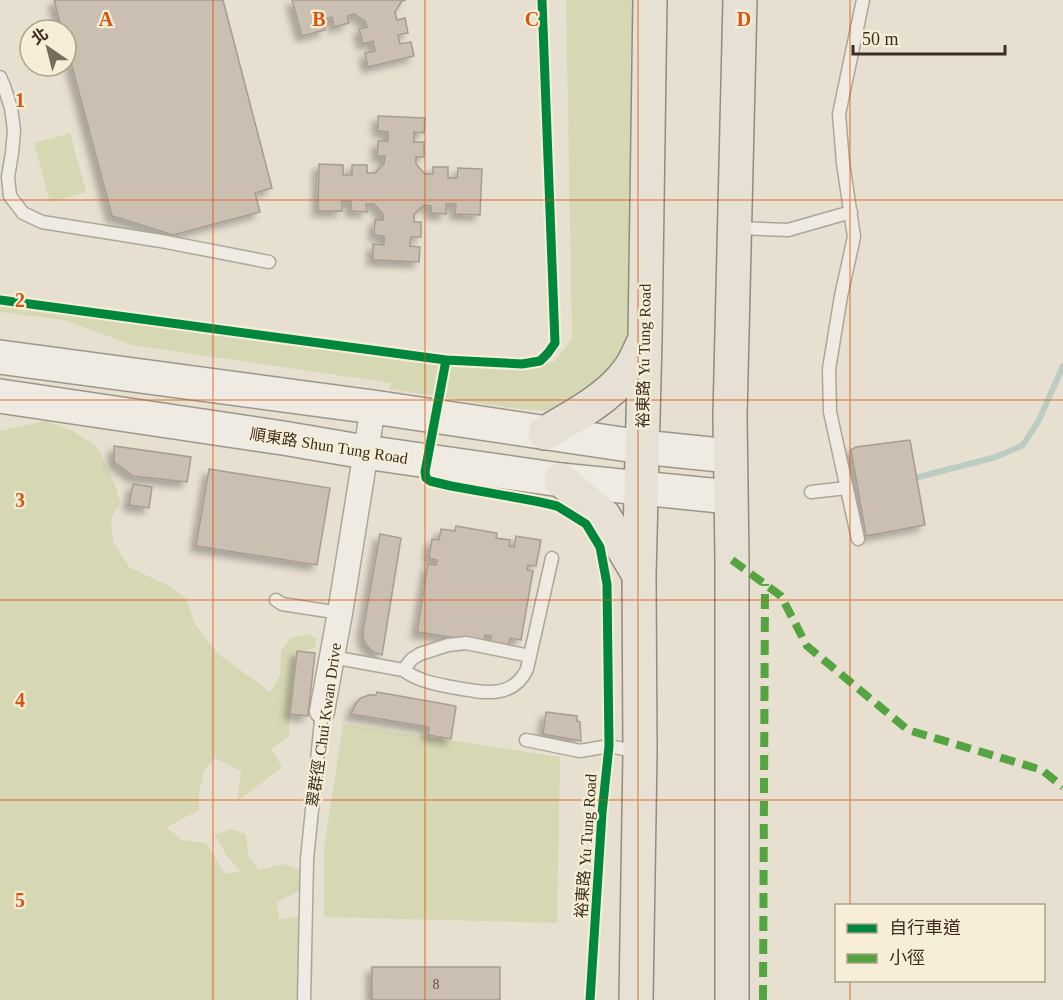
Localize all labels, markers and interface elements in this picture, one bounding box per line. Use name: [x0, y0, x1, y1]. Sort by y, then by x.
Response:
text: A: [99, 8, 114, 30]
text: B: [312, 8, 326, 30]
text: C: [525, 8, 539, 30]
text: D: [737, 8, 751, 30]
north arrow: [18, 18, 78, 78]
scale bar: [853, 18, 1004, 56]
text: 北: [28, 25, 51, 48]
text: 50 m: [862, 29, 899, 49]
text: 1: [15, 89, 25, 111]
street label: 裕東路 Yu Tung Road: [634, 284, 655, 428]
text: 2: [15, 289, 25, 311]
street label: 順東路 Shun Tung Road: [249, 425, 409, 468]
text: 3: [15, 489, 25, 511]
street label: 翠群徑 Chui Kwan Drive: [304, 642, 344, 808]
text: 4: [15, 689, 25, 711]
street label: 裕東路 Yu Tung Road: [572, 773, 601, 919]
text: 5: [15, 889, 25, 911]
legend: [835, 904, 1045, 982]
text: 自行車道: [889, 918, 961, 938]
text: 小徑: [889, 948, 925, 968]
house number: 8: [433, 977, 440, 992]

